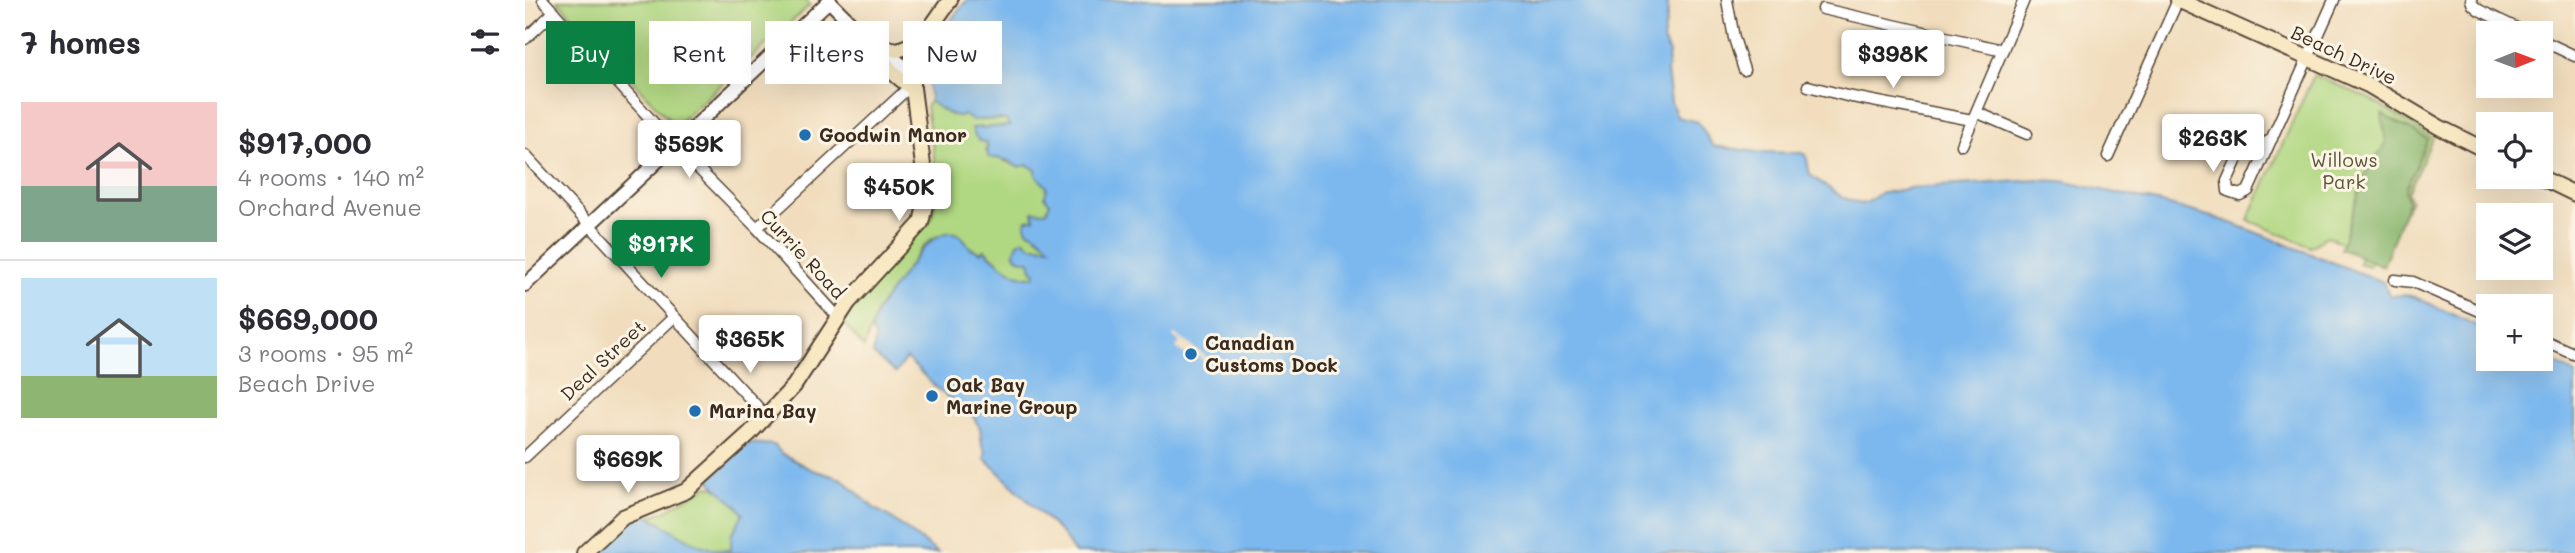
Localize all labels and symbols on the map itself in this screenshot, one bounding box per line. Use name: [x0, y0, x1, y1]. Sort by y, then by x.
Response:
street label: Beach Drive: [2287, 19, 2401, 90]
north arrow: [2476, 21, 2553, 98]
pin: $398K: [1844, 31, 1942, 90]
pin: $263K: [2164, 114, 2262, 174]
pin: $569K: [640, 120, 738, 180]
place label: Goodwin Manor: [819, 122, 967, 147]
marker: Goodwin Manor: [797, 127, 813, 143]
park label: Willows Park: [2310, 147, 2378, 194]
pin: $450K: [850, 164, 948, 223]
street label: Currie Road: [755, 203, 851, 304]
pin: $917K: [612, 220, 710, 280]
street label: Deal Street: [555, 314, 651, 406]
pin: $365K: [701, 316, 799, 375]
place label: Canadian Customs Dock: [1205, 330, 1338, 377]
marker: Canadian Customs Dock: [1183, 346, 1199, 362]
place label: Oak Bay Marine Group: [946, 372, 1077, 419]
marker: Oak Bay Marine Group: [924, 388, 940, 404]
place label: Marina Bay: [709, 398, 817, 423]
marker: Marina Bay: [687, 403, 703, 419]
pin: $669K: [579, 435, 677, 495]

